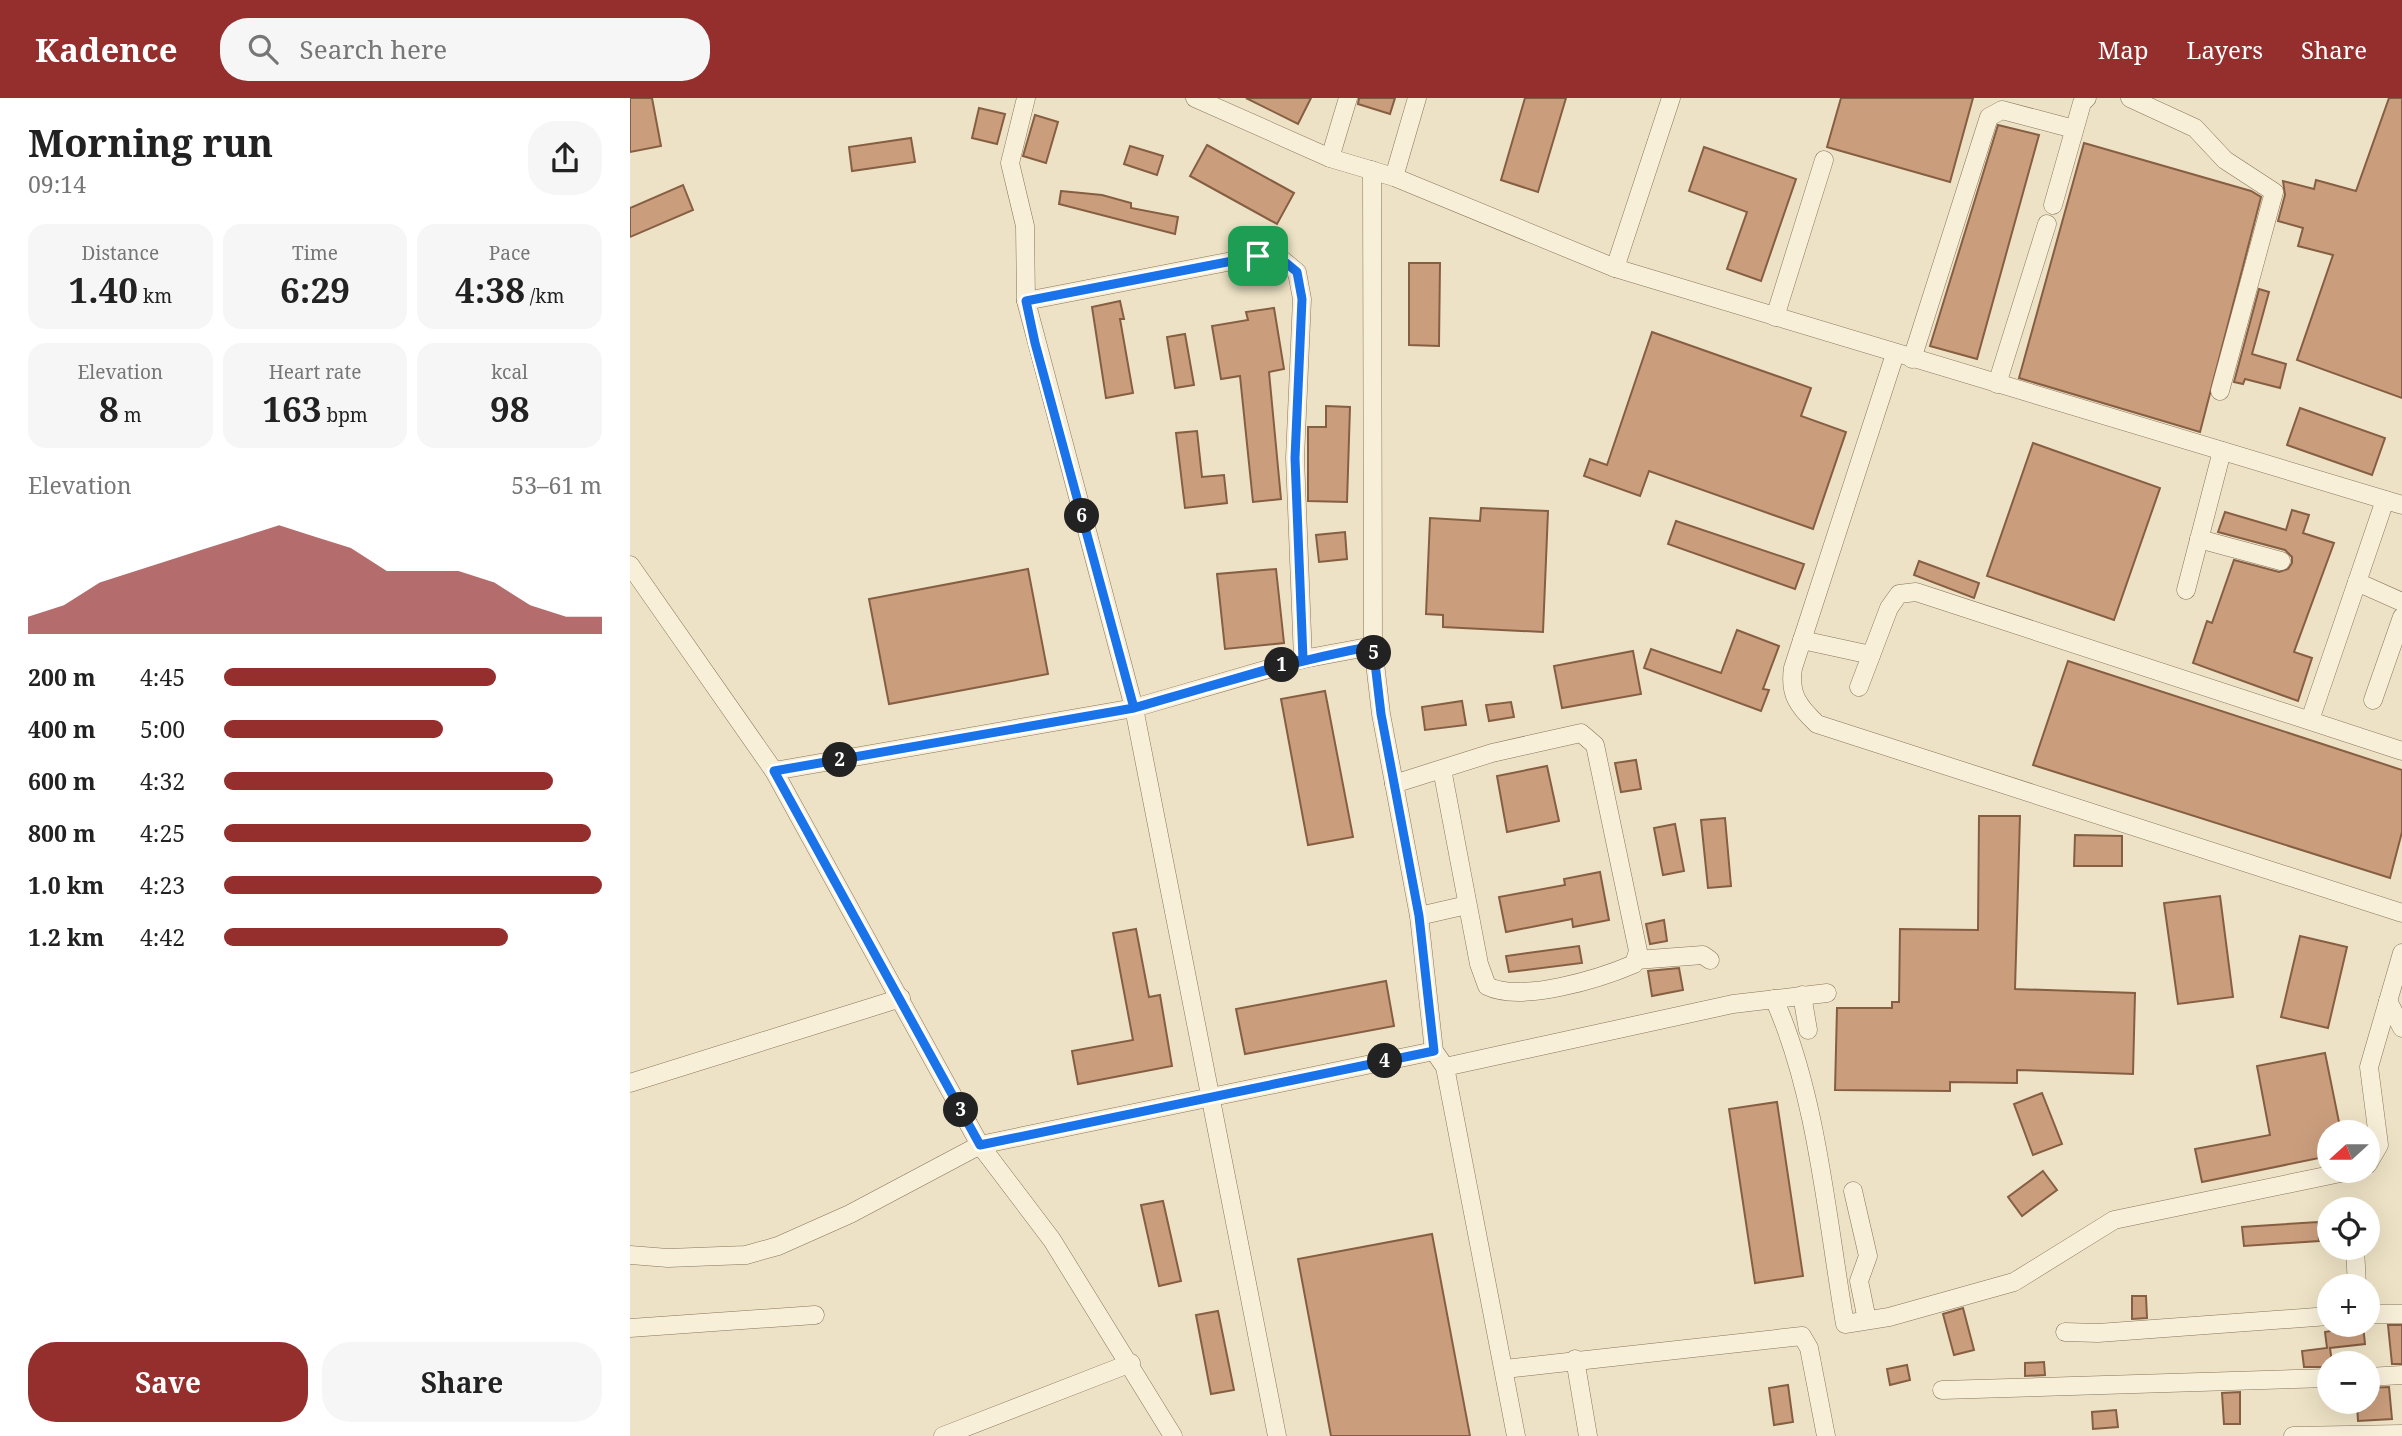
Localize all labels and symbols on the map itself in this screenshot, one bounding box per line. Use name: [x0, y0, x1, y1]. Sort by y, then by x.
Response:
pin: [1228, 226, 1288, 286]
pin: 6: [1064, 498, 1100, 534]
pin: 5: [1356, 636, 1392, 670]
pin: 1: [1264, 648, 1300, 682]
pin: 2: [822, 742, 858, 778]
pin: 4: [1368, 1044, 1402, 1079]
pin: 3: [944, 1093, 978, 1128]
north arrow: [2317, 1120, 2380, 1183]

